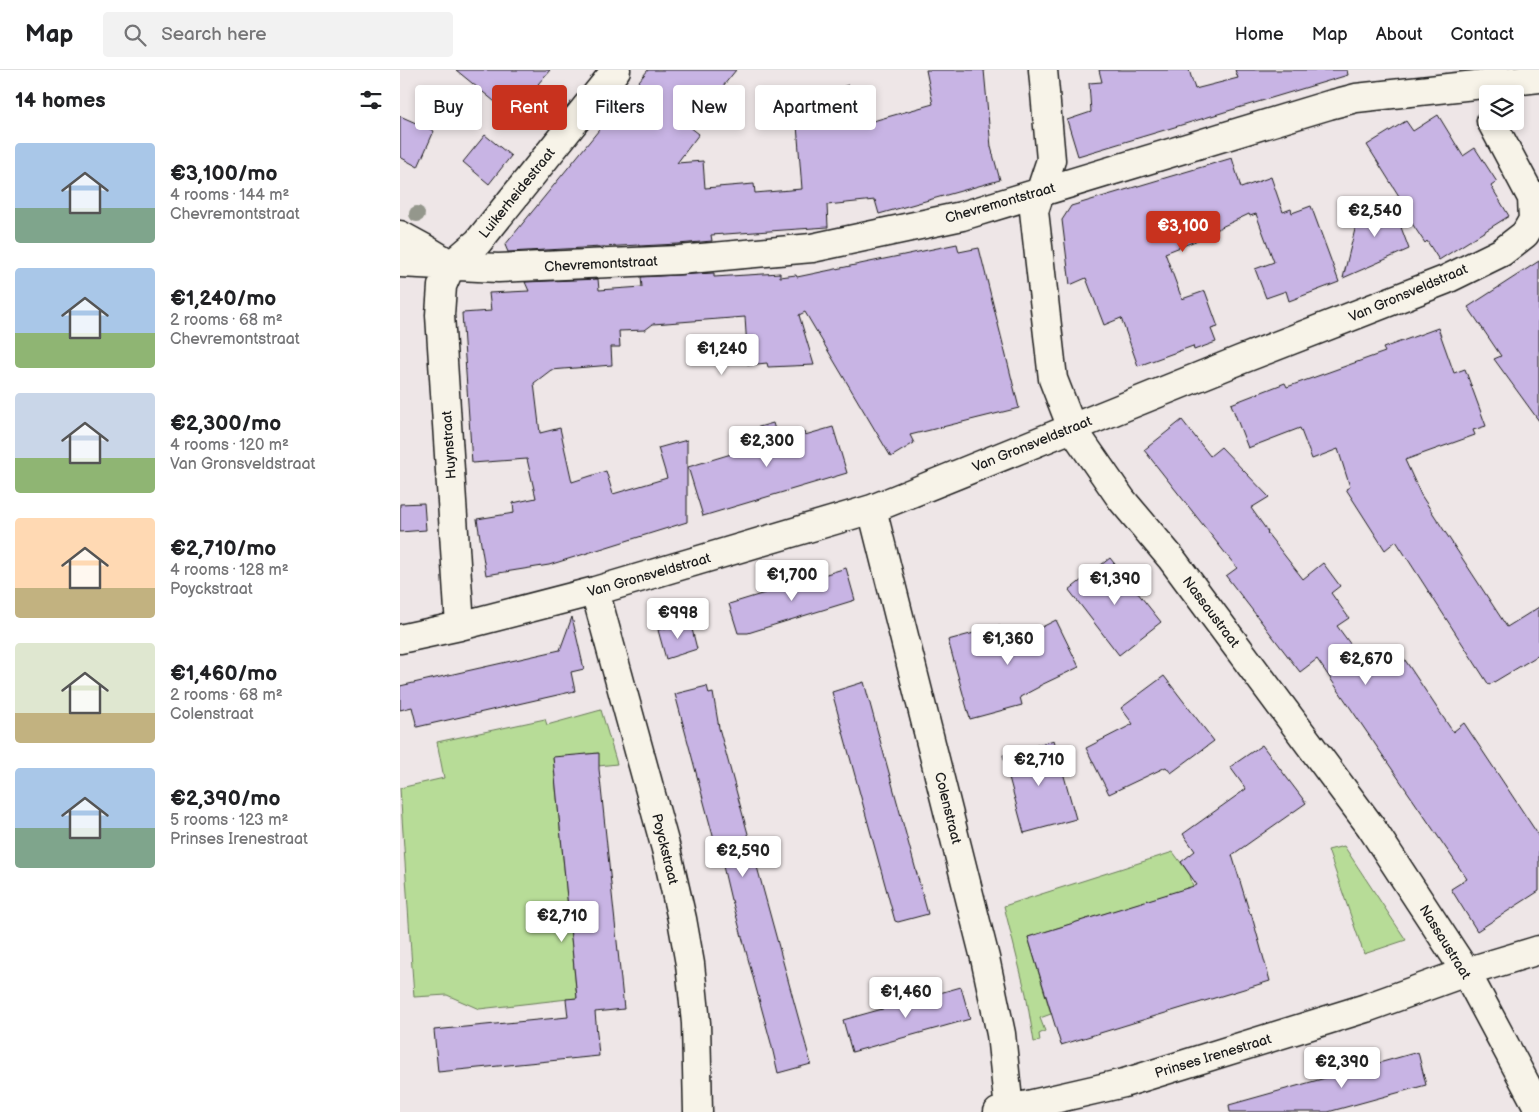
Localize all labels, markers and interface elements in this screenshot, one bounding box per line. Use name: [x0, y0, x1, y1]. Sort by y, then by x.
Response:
search box: [103, 12, 453, 57]
text: Map: [25, 20, 73, 49]
icon: search: [121, 21, 149, 49]
text: Search here: [161, 23, 267, 46]
text: Home: [1235, 24, 1284, 45]
text: Map: [1312, 24, 1348, 45]
text: About: [1376, 24, 1423, 45]
text: Contact: [1451, 24, 1514, 45]
chip: Buy: [415, 85, 482, 130]
chip: Rent: [492, 85, 567, 130]
chip: Filters: [577, 85, 663, 130]
chip: New: [673, 85, 745, 130]
chip: Apartment: [755, 85, 876, 130]
map controls: [1479, 85, 1524, 130]
button: layers: [1479, 85, 1524, 130]
icon: filters: [357, 86, 385, 114]
text: 14 homes: [15, 88, 106, 113]
street label: Luikerheidestraat: [475, 144, 559, 241]
text: €3,100/mo: [170, 161, 277, 186]
icon: home: [55, 163, 115, 223]
street label: Chevremontstraat: [943, 179, 1058, 227]
text: 4 rooms · 144 m²: [170, 186, 289, 205]
pin: €2,540: [1334, 196, 1416, 238]
text: €2,540: [1348, 202, 1402, 221]
text: Chevremontstraat: [170, 205, 300, 224]
pin: €3,100: [1142, 210, 1224, 253]
text: €3,100: [1157, 217, 1209, 236]
street label: Chevremontstraat: [544, 253, 659, 275]
street label: Van Gronsveldstraat: [1346, 260, 1471, 326]
text: €1,240/mo: [170, 286, 276, 311]
icon: home: [55, 288, 115, 348]
text: 2 rooms · 68 m²: [170, 311, 283, 330]
text: Chevremontstraat: [170, 330, 300, 349]
pin: €1,240: [681, 334, 763, 376]
text: €1,240: [697, 340, 747, 359]
street label: Huynstraat: [438, 410, 460, 480]
text: €2,300/mo: [170, 411, 281, 436]
street label: Van Gronsveldstraat: [970, 412, 1095, 476]
icon: home: [55, 413, 115, 473]
pin: €2,300: [726, 426, 808, 468]
text: €2,300: [740, 432, 794, 451]
text: 4 rooms · 120 m²: [170, 436, 289, 455]
text: Van Gronsveldstraat: [170, 455, 315, 474]
text: €2,710/mo: [170, 536, 276, 561]
icon: home: [55, 538, 115, 598]
street label: Van Gronsveldstraat: [585, 549, 713, 601]
pin: €1,700: [751, 560, 833, 602]
text: 4 rooms · 128 m²: [170, 561, 289, 580]
pin: €1,390: [1074, 564, 1156, 606]
text: €1,700: [766, 566, 818, 585]
text: €1,390: [1089, 570, 1141, 589]
street label: Nassaustraat: [1179, 573, 1244, 651]
text: Poyckstraat: [170, 580, 253, 599]
pin: €998: [648, 598, 708, 640]
text: €998: [658, 604, 698, 623]
pin: €1,360: [967, 624, 1049, 666]
text: €1,360: [982, 630, 1034, 649]
pin: €2,670: [1325, 644, 1407, 686]
text: €2,670: [1339, 650, 1393, 669]
text: €1,460/mo: [170, 661, 277, 686]
icon: home: [55, 663, 115, 723]
text: 2 rooms · 68 m²: [170, 686, 283, 705]
text: Colenstraat: [170, 705, 254, 724]
pin: €2,710: [998, 744, 1080, 787]
text: €2,710: [1014, 751, 1064, 770]
street label: Colenstraat: [931, 770, 965, 846]
text: €2,390/mo: [170, 786, 280, 811]
icon: home: [55, 788, 115, 848]
text: 5 rooms · 123 m²: [170, 811, 288, 830]
street label: Poyckstraat: [648, 812, 682, 887]
text: Prinses Irenestraat: [170, 830, 308, 849]
pin: €2,590: [702, 836, 784, 878]
text: €2,590: [716, 842, 770, 861]
pin: €2,710: [521, 900, 603, 943]
street label: Nassaustraat: [1415, 902, 1475, 983]
text: €2,710: [537, 907, 587, 926]
pin: €1,460: [865, 976, 947, 1019]
text: €1,460: [880, 983, 932, 1002]
street label: Prinses Irenestraat: [1153, 1030, 1274, 1082]
pin: €2,390: [1301, 1046, 1383, 1089]
text: €2,390: [1315, 1053, 1369, 1072]

